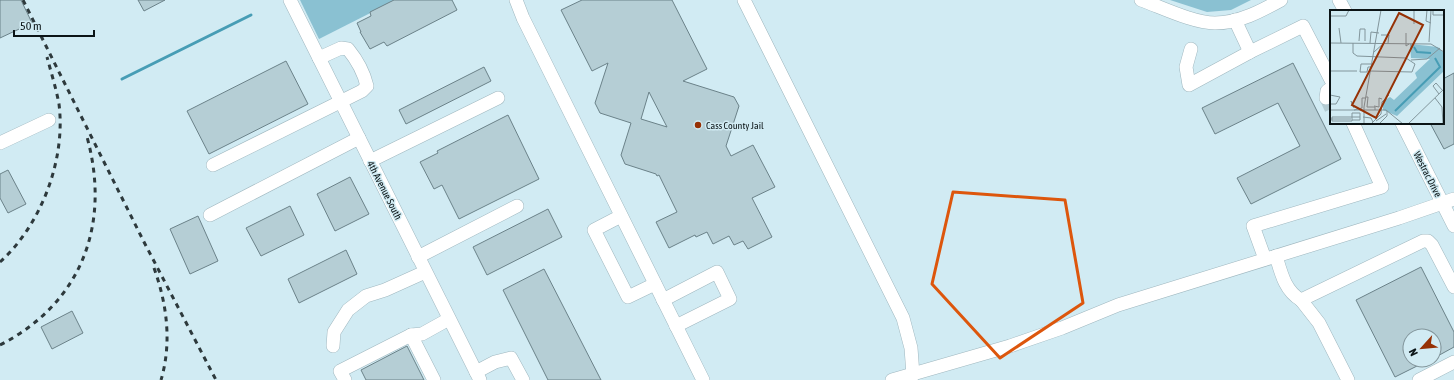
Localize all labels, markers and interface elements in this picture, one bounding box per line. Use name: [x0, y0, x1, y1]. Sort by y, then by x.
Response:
inset map: [1330, 10, 1444, 124]
scale bar: [14, 12, 94, 38]
text: 50 m: [20, 19, 42, 33]
marker: Cass County Jail: [693, 120, 703, 130]
place label: Cass County Jail: [706, 120, 764, 131]
street label: Westrac Drive: [1411, 150, 1444, 199]
street label: 4th Avenue South: [365, 159, 404, 222]
north arrow: [1402, 328, 1442, 368]
text: N: [1406, 347, 1420, 358]

